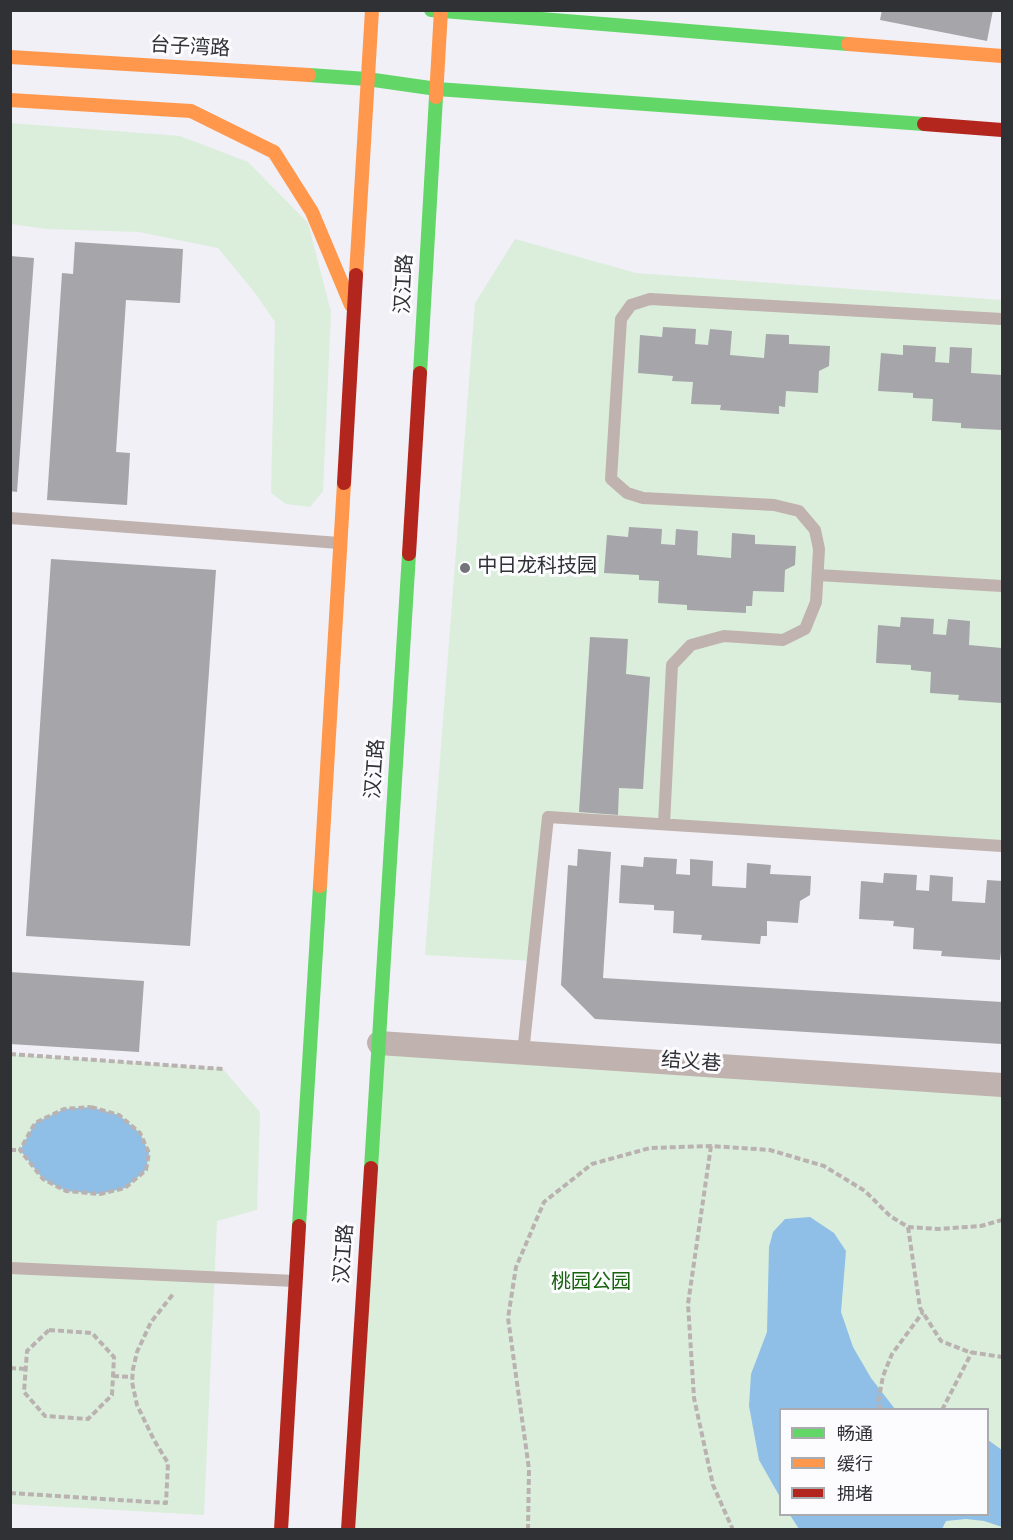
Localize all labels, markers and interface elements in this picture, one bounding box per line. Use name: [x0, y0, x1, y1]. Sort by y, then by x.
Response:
street label: 台子湾路: [149, 35, 231, 63]
street label: 汉江路: [392, 253, 420, 315]
place label: 中日龙科技园: [477, 556, 597, 580]
marker: 中日龙科技园: [458, 561, 472, 575]
street label: 汉江路: [363, 738, 391, 800]
street label: 结义巷: [660, 1050, 722, 1078]
street label: 汉江路: [332, 1223, 360, 1285]
park label: 桃园公园: [551, 1272, 631, 1296]
legend: [779, 1408, 989, 1516]
text: 畅通: [837, 1424, 873, 1447]
text: 缓行: [837, 1454, 873, 1477]
text: 拥堵: [837, 1484, 873, 1507]

